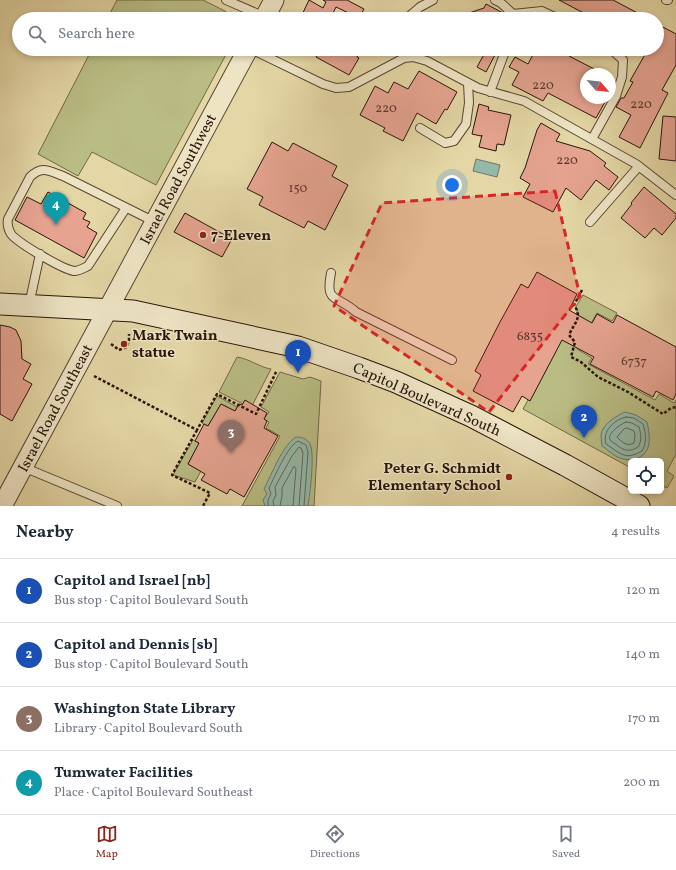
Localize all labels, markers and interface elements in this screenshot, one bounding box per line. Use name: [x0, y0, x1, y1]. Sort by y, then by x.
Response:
search box: [12, 12, 664, 56]
icon: search: [26, 23, 48, 45]
text: Search here: [58, 24, 135, 45]
north arrow: [580, 68, 616, 104]
house number: 220: [532, 77, 554, 95]
house number: 220: [630, 96, 652, 114]
house number: 220: [375, 100, 397, 118]
street label: Israel Road Southwest: [136, 111, 223, 249]
house number: 220: [556, 152, 578, 170]
your location: [442, 175, 462, 195]
house number: 150: [289, 180, 308, 198]
pin: 4: [43, 192, 69, 225]
place label: 7-Eleven: [211, 226, 271, 247]
marker: 7-Eleven: [198, 230, 208, 240]
place label: Mark Twain statue: [132, 326, 218, 364]
house number: 6835: [517, 328, 543, 346]
marker: Mark Twain statue: [119, 339, 129, 349]
pin: 1: [285, 340, 311, 373]
street label: Israel Road Southeast: [14, 341, 99, 476]
house number: 6737: [621, 353, 647, 371]
street label: Capitol Boulevard South: [349, 358, 504, 443]
pin: 2: [571, 405, 597, 438]
pin: 3: [218, 420, 244, 453]
map controls: [628, 458, 664, 494]
button: locate: [628, 458, 664, 494]
place label: Peter G. Schmidt Elementary School: [368, 459, 501, 497]
marker: Peter G. Schmidt Elementary School: [504, 472, 514, 482]
text: Nearby: [16, 521, 74, 544]
text: 4 results: [611, 523, 660, 541]
text: Capitol and Israel [nb]: [54, 571, 210, 592]
text: 1: [26, 582, 32, 600]
text: 120 m: [626, 582, 660, 600]
text: Bus stop · Capitol Boulevard South: [54, 592, 248, 610]
text: Capitol and Dennis [sb]: [54, 635, 217, 656]
text: 2: [26, 646, 32, 664]
text: 140 m: [626, 646, 660, 664]
text: Bus stop · Capitol Boulevard South: [54, 656, 248, 674]
text: Washington State Library: [54, 699, 235, 720]
text: 3: [26, 710, 32, 728]
text: 170 m: [627, 710, 660, 728]
text: Library · Capitol Boulevard South: [54, 720, 243, 738]
text: Tumwater Facilities: [54, 763, 193, 784]
text: 4: [25, 774, 33, 792]
text: 200 m: [623, 774, 660, 792]
text: Place · Capitol Boulevard Southeast: [54, 784, 253, 802]
tab: Map: [96, 823, 118, 862]
tab: Directions: [310, 823, 360, 862]
tab: Saved: [552, 823, 580, 862]

